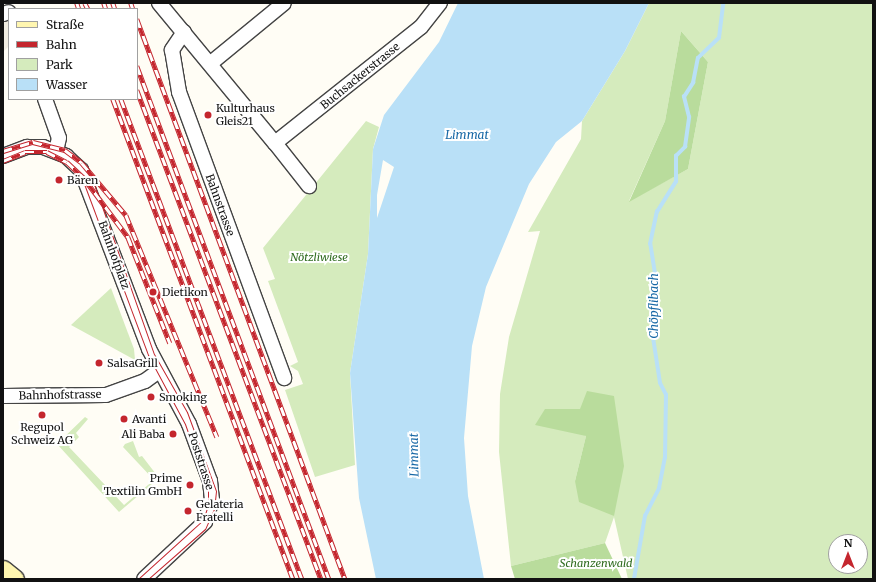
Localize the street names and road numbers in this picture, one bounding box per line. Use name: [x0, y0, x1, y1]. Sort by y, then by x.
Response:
street label: Buchsackerstrasse: [318, 40, 402, 112]
street label: Bahnstrasse: [203, 172, 237, 238]
street label: Bahnhofplatz: [95, 219, 133, 291]
street label: Bahnhofstrasse: [18, 388, 102, 402]
street label: Poststrasse: [185, 430, 217, 492]

